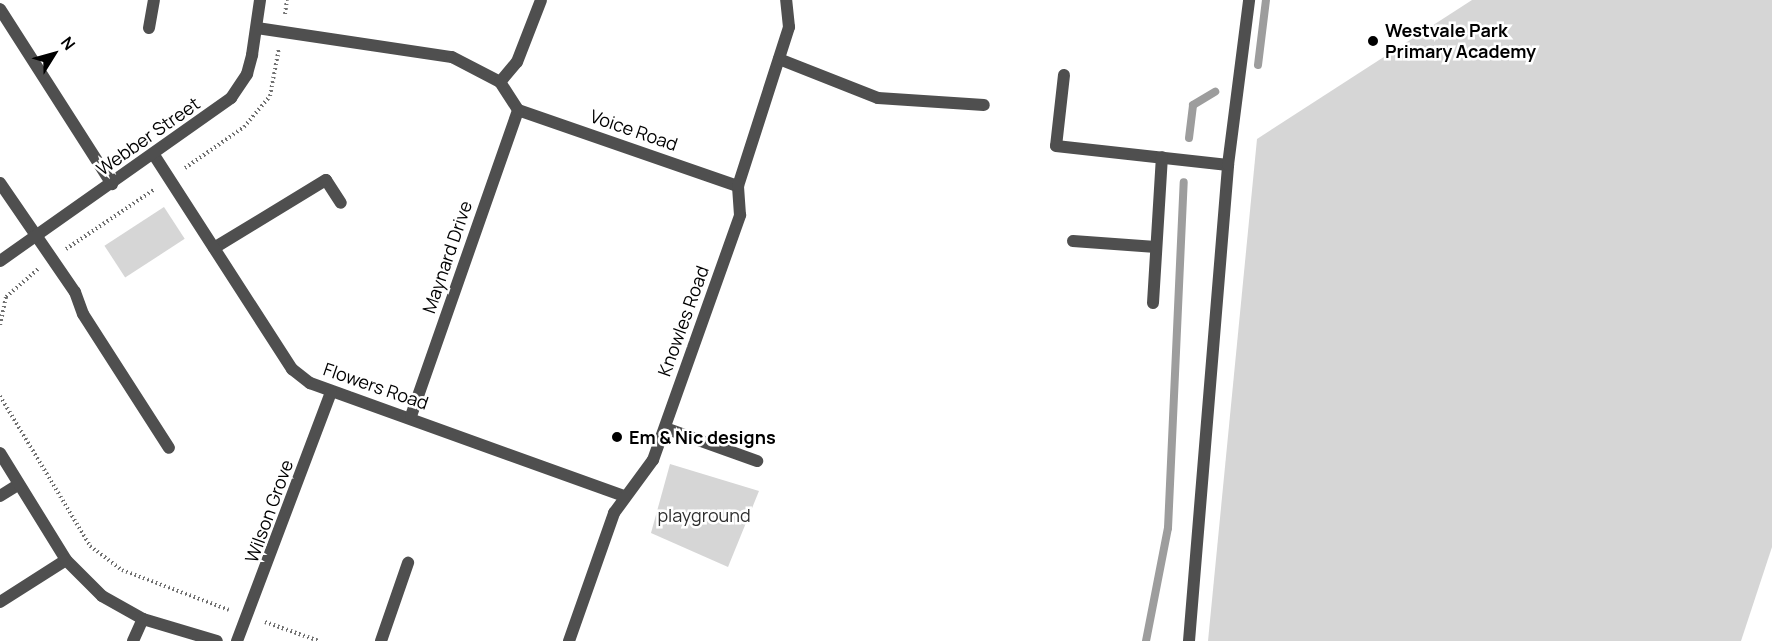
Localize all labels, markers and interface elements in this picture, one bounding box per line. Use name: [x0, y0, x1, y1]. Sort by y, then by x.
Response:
place label: Westvale Park Primary Academy: [1385, 20, 1536, 63]
north arrow: [24, 24, 84, 84]
text: N: [56, 32, 81, 54]
marker: Westvale Park Primary Academy: [1366, 34, 1380, 48]
street label: Webber Street: [92, 92, 204, 180]
street label: Voice Road: [587, 105, 681, 155]
street label: Maynard Drive: [418, 198, 476, 316]
street label: Knowles Road: [653, 263, 713, 379]
street label: Flowers Road: [321, 358, 431, 414]
place label: Em & Nic designs: [629, 426, 776, 448]
marker: Em & Nic designs: [610, 430, 624, 444]
street label: Wilson Grove: [240, 457, 298, 565]
park label: playground: [657, 504, 751, 526]

